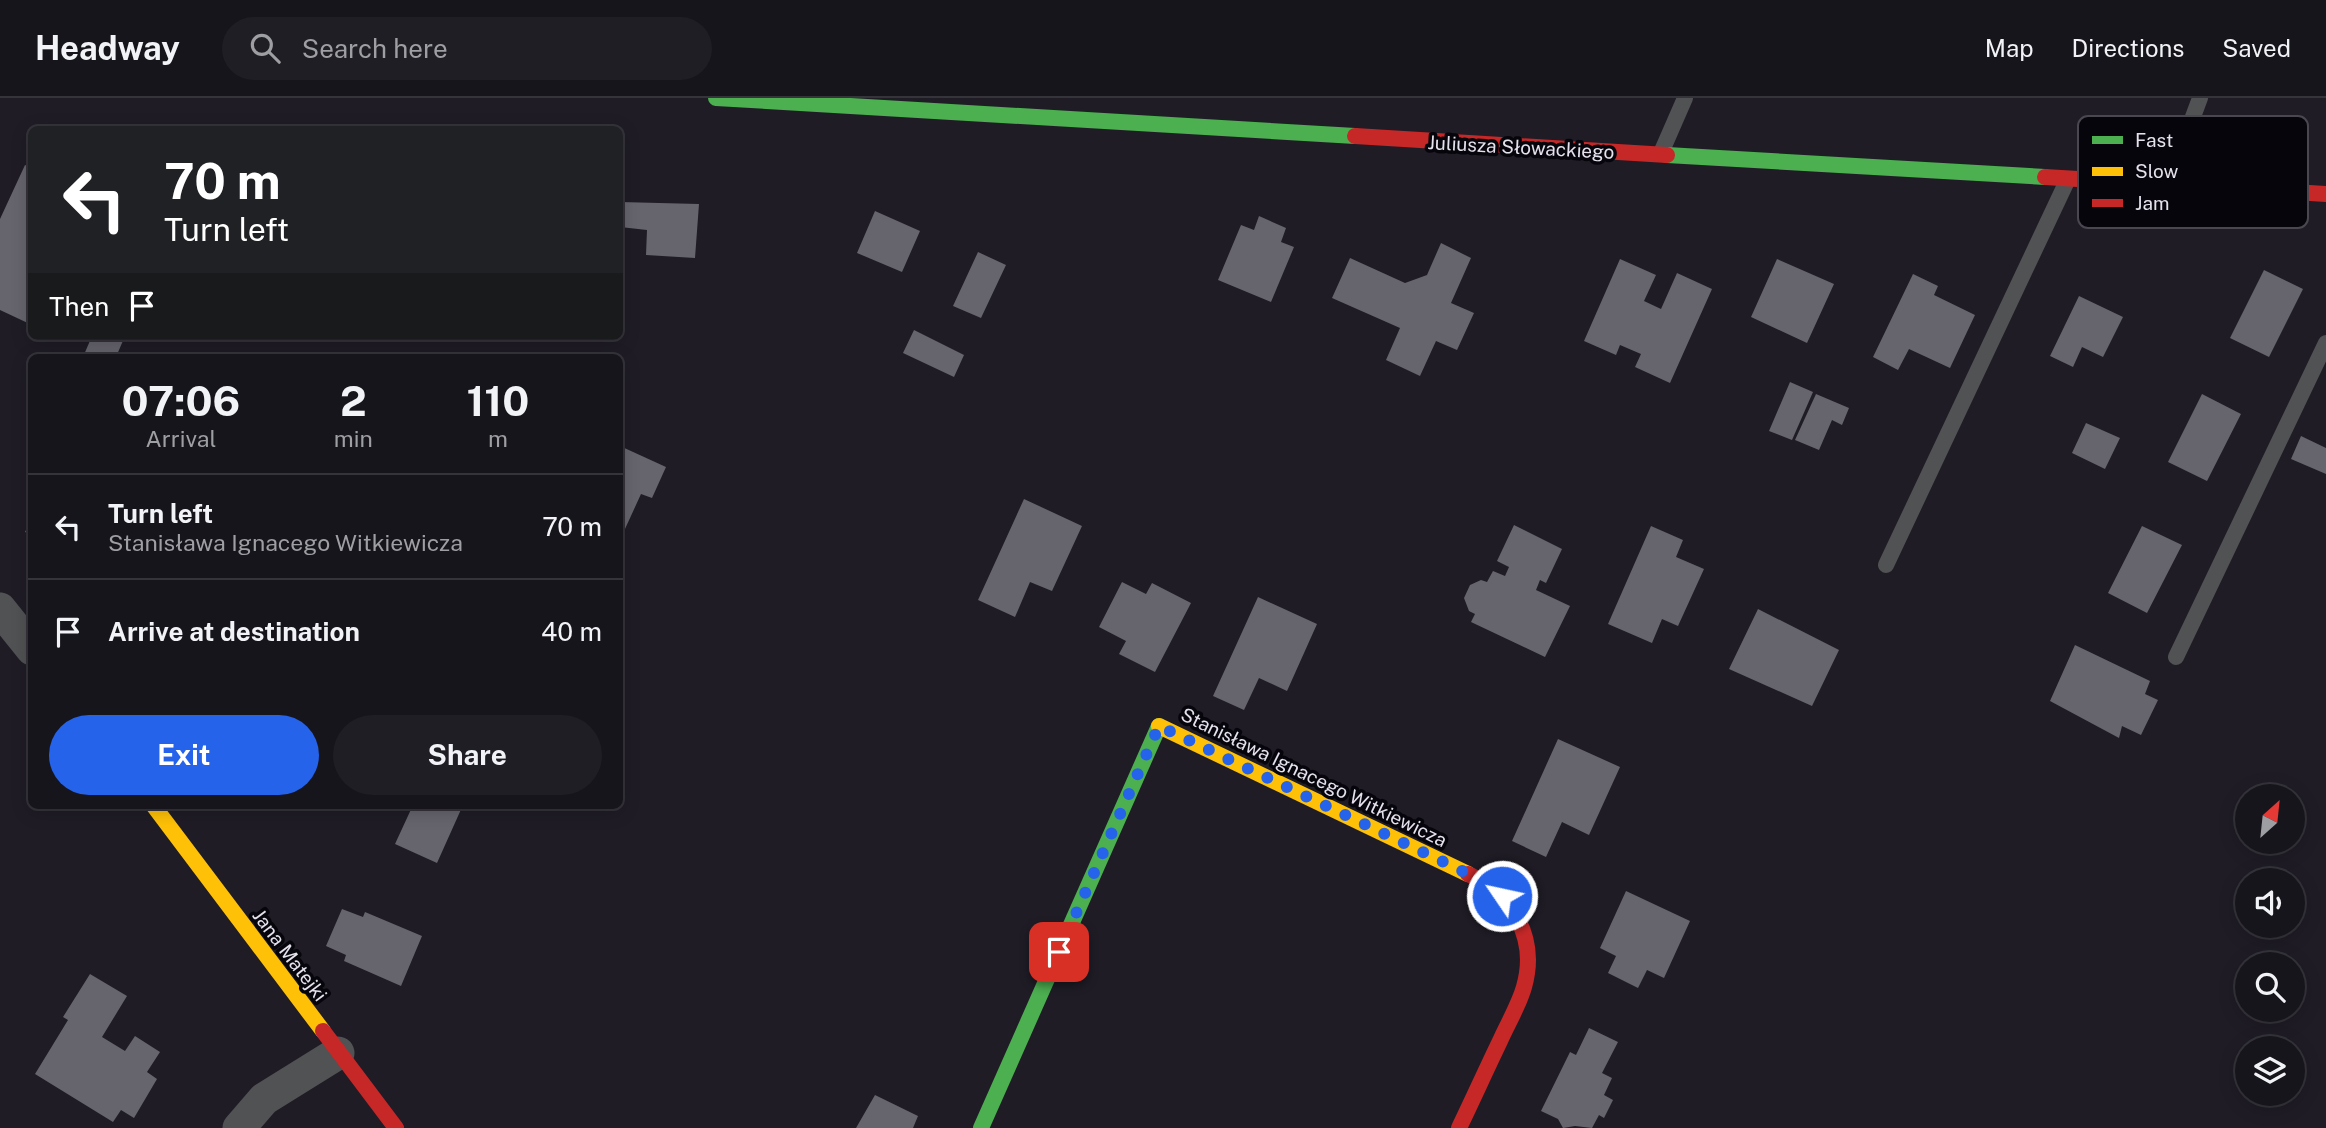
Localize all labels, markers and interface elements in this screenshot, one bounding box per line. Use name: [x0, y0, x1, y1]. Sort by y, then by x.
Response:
search box: [222, 17, 712, 80]
text: Headway: [35, 29, 180, 67]
icon: search: [246, 29, 284, 67]
text: Search here: [302, 33, 448, 64]
text: Map: [1985, 34, 2034, 62]
text: Directions: [2072, 34, 2184, 62]
text: Saved: [2222, 34, 2291, 62]
legend: [2078, 116, 2308, 228]
text: Fast: [2135, 129, 2173, 151]
street label: Juliusza Słowackiego: [1427, 131, 1615, 163]
text: 70 m: [164, 152, 281, 210]
icon: left: [49, 154, 140, 245]
text: Slow: [2135, 160, 2179, 182]
text: Jam: [2135, 192, 2169, 214]
text: Turn left: [164, 211, 289, 248]
icon: arrive: [123, 287, 161, 325]
text: Then: [49, 291, 109, 322]
text: 07:06: [122, 376, 240, 425]
text: 2: [340, 376, 367, 425]
text: 110: [466, 376, 529, 425]
text: Arrival: [145, 425, 216, 452]
text: min: [334, 425, 373, 452]
text: m: [488, 425, 508, 452]
text: Turn left: [108, 498, 213, 529]
icon: left: [49, 508, 87, 546]
text: 70 m: [542, 511, 602, 542]
text: Stanisława Ignacego Witkiewicza: [108, 529, 463, 556]
icon: arrive: [49, 613, 87, 651]
text: Arrive at destination: [108, 616, 360, 647]
text: 40 m: [541, 616, 602, 647]
street label: Stanisława Ignacego Witkiewicza: [1177, 703, 1451, 851]
button: Exit: [49, 715, 319, 795]
button: Share: [333, 715, 602, 795]
north arrow: [2235, 784, 2305, 854]
map controls: [2235, 784, 2305, 1106]
position arrow: [1465, 859, 1539, 933]
button: sound: [2235, 868, 2305, 938]
street label: Jana Matejki: [248, 905, 332, 1005]
pin: [1029, 922, 1089, 982]
icon: arrive: [1040, 933, 1078, 971]
button: search: [2235, 952, 2305, 1022]
button: layers: [2235, 1036, 2305, 1106]

